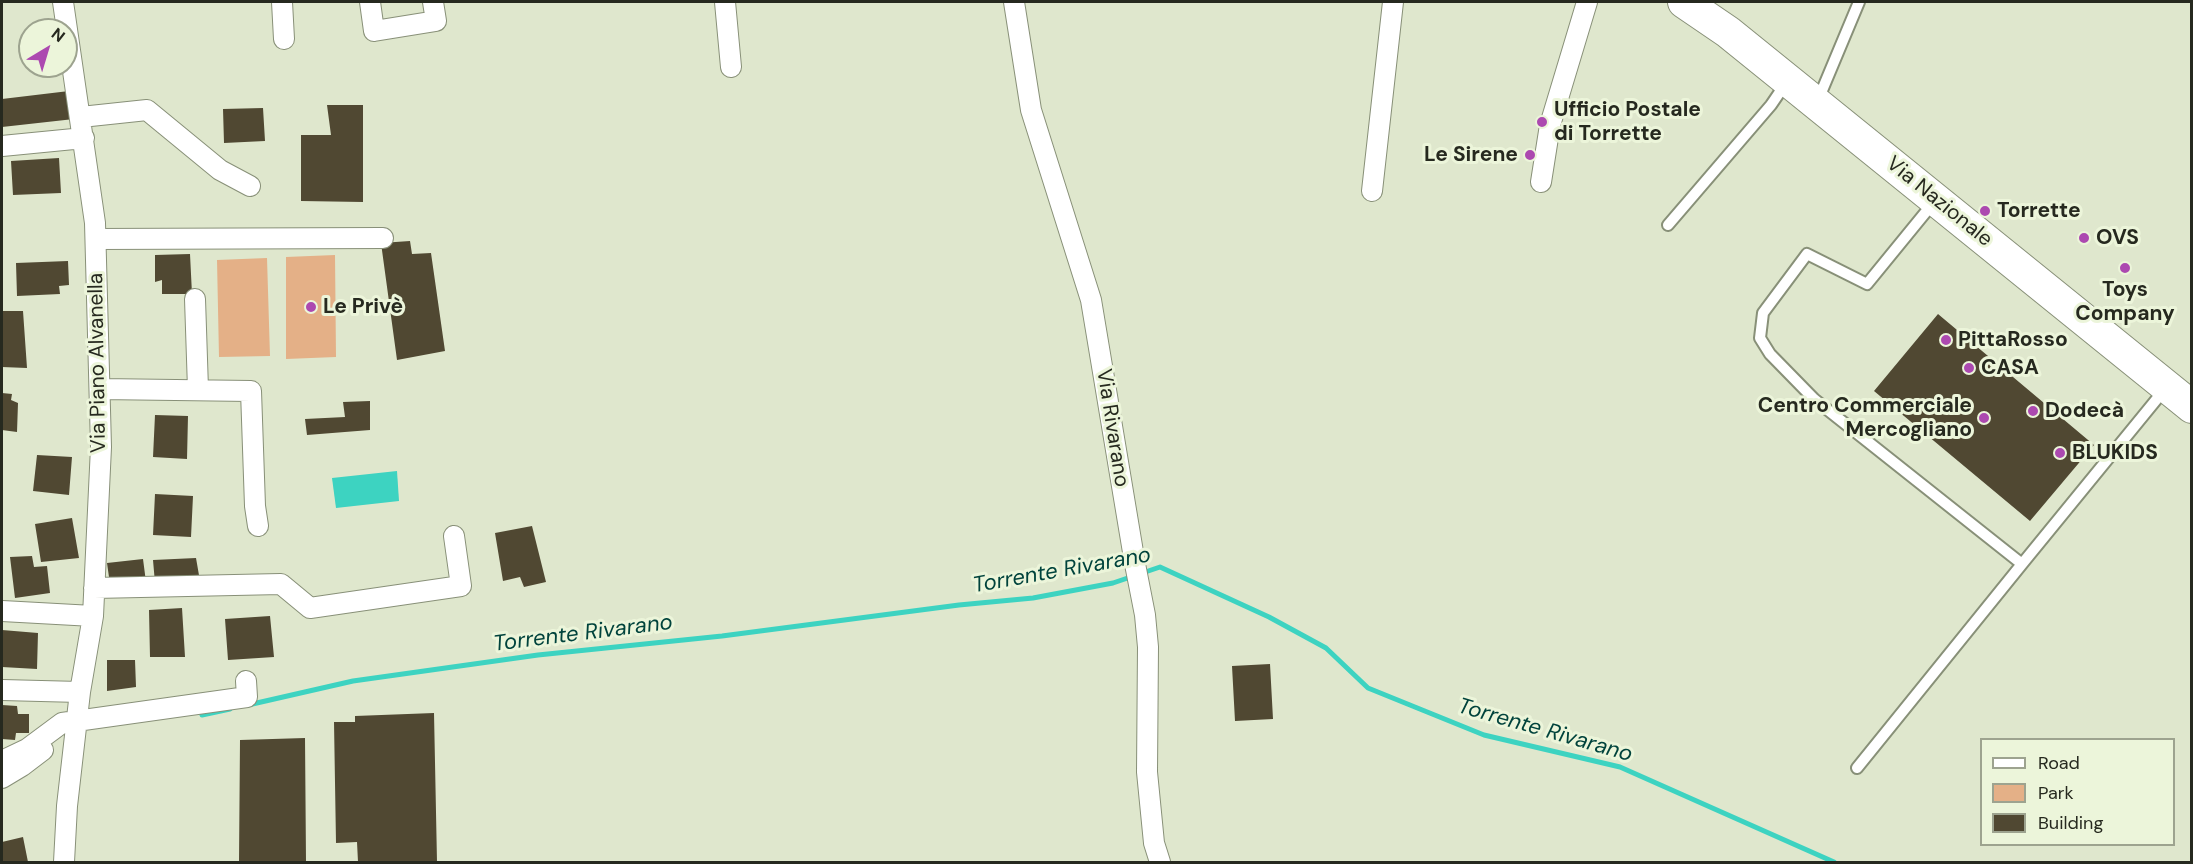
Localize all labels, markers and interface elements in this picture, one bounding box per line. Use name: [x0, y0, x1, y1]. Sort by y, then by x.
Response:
north arrow: [18, 18, 78, 78]
text: N: [47, 23, 69, 47]
place label: Ufficio Postale di Torrette: [1554, 97, 1701, 147]
marker: Ufficio Postale di Torrette: [1535, 115, 1549, 129]
place label: Le Sirene: [1424, 142, 1518, 168]
marker: Le Sirene: [1523, 148, 1537, 162]
street label: Via Nazionale: [1881, 152, 1997, 252]
place label: Torrette: [1997, 198, 2081, 224]
marker: Torrette: [1978, 204, 1992, 218]
place label: OVS: [2096, 225, 2139, 251]
marker: OVS: [2077, 231, 2091, 245]
marker: Toys Company: [2118, 261, 2132, 275]
street label: Via Piano Alvanella: [84, 273, 112, 453]
place label: Toys Company: [2075, 277, 2175, 327]
place label: Le Privè: [323, 294, 403, 320]
marker: Le Privè: [304, 300, 318, 314]
place label: PittaRosso: [1958, 327, 2068, 353]
marker: PittaRosso: [1939, 333, 1953, 347]
place label: CASA: [1981, 355, 2039, 381]
marker: CASA: [1962, 361, 1976, 375]
street label: Via Rivarano: [1090, 367, 1134, 489]
place label: Centro Commerciale Mercogliano: [1758, 393, 1972, 443]
place label: Dodecà: [2045, 398, 2124, 424]
marker: Dodecà: [2026, 404, 2040, 418]
marker: Centro Commerciale Mercogliano: [1977, 411, 1991, 425]
place label: BLUKIDS: [2072, 440, 2158, 466]
marker: BLUKIDS: [2053, 446, 2067, 460]
water label: Torrente Rivarano: [971, 542, 1153, 600]
water label: Torrente Rivarano: [492, 610, 674, 658]
water label: Torrente Rivarano: [1455, 693, 1635, 769]
legend: [1980, 738, 2175, 846]
text: Road: [2038, 751, 2080, 775]
text: Park: [2038, 781, 2074, 805]
text: Building: [2038, 811, 2103, 835]

